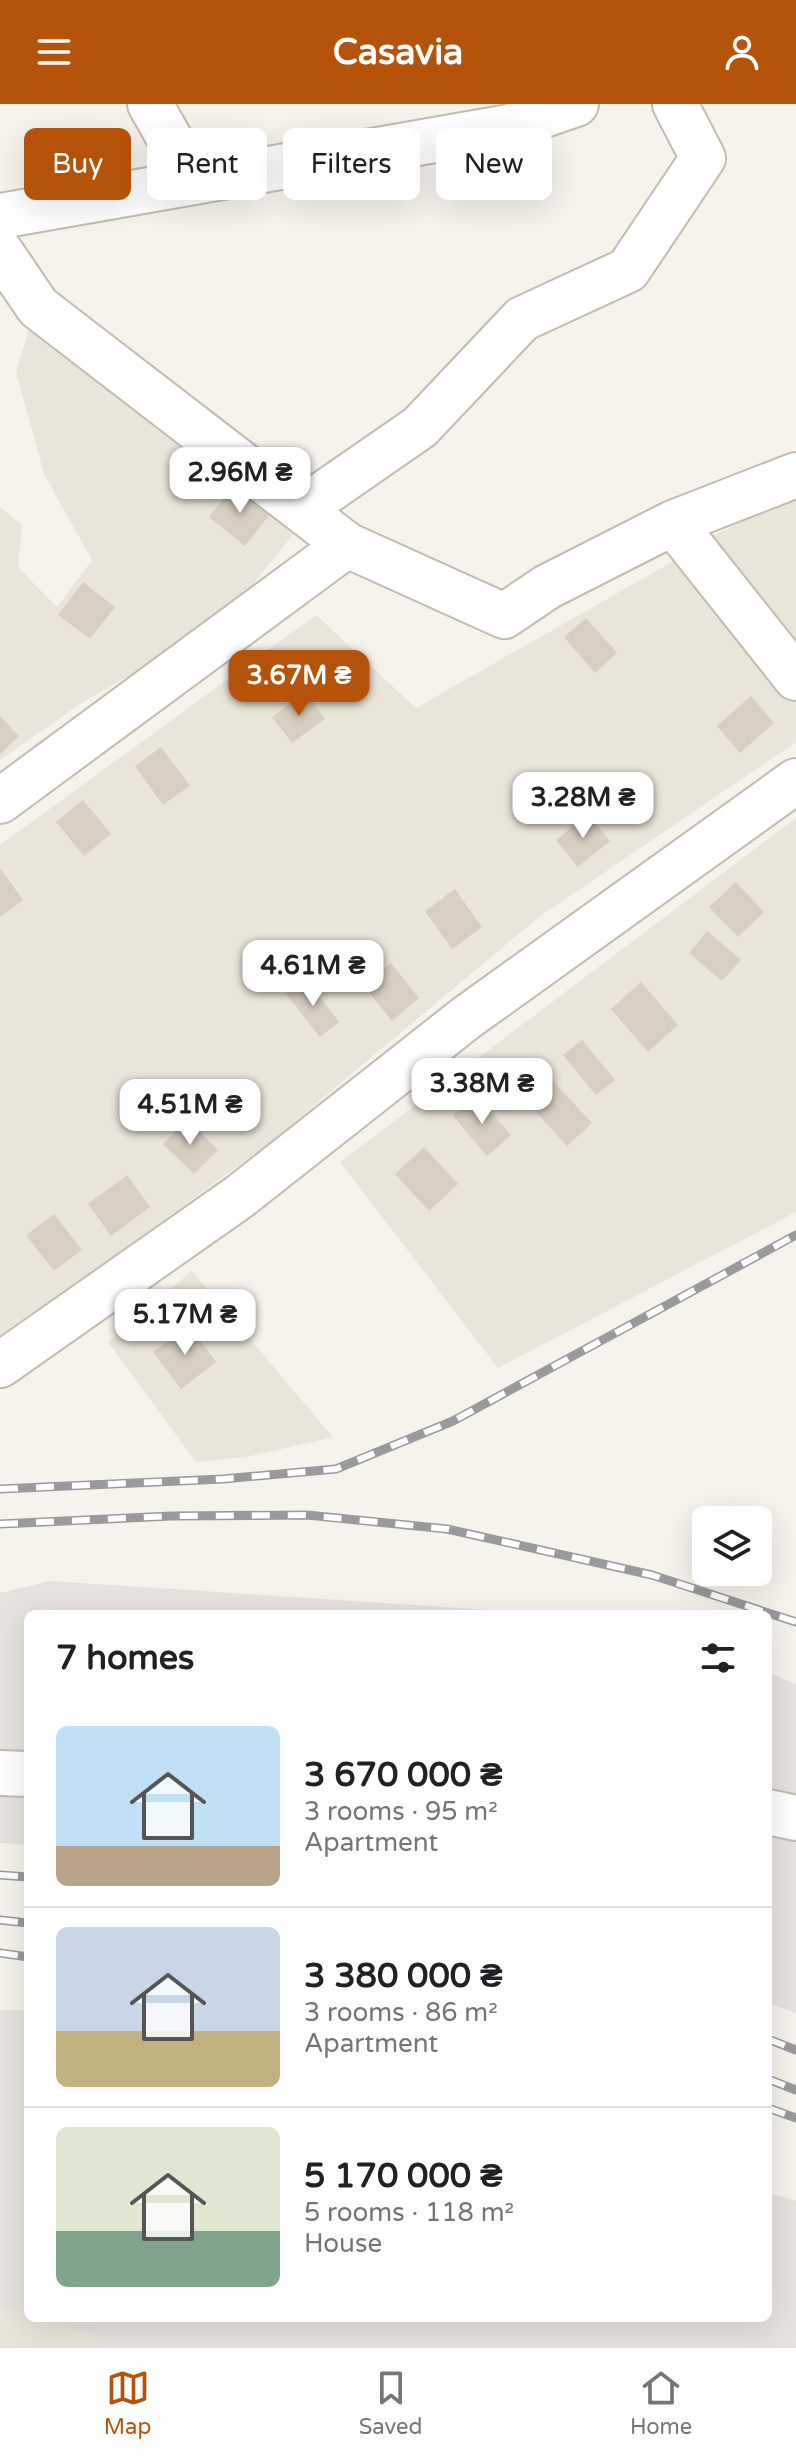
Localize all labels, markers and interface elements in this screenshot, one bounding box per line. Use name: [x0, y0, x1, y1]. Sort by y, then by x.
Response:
icon: menu: [32, 30, 76, 74]
icon: person: [720, 30, 764, 74]
text: Casavia: [333, 31, 463, 74]
chip: Buy: [24, 128, 131, 200]
chip: Rent: [147, 128, 267, 200]
chip: Filters: [283, 128, 420, 200]
chip: New: [436, 128, 552, 200]
pin: 2.96M ₴: [166, 447, 314, 515]
text: 2.96M ₴: [188, 457, 292, 488]
pin: 3.67M ₴: [225, 650, 373, 718]
text: 3.67M ₴: [247, 660, 351, 691]
pin: 3.28M ₴: [509, 772, 657, 840]
text: 3.28M ₴: [531, 782, 635, 813]
pin: 4.61M ₴: [239, 940, 387, 1008]
text: 4.61M ₴: [261, 950, 365, 981]
pin: 3.38M ₴: [408, 1058, 556, 1126]
text: 3.38M ₴: [430, 1068, 534, 1099]
pin: 4.51M ₴: [116, 1079, 264, 1147]
text: 4.51M ₴: [138, 1089, 242, 1120]
pin: 5.17M ₴: [111, 1289, 259, 1357]
text: 5.17M ₴: [133, 1299, 237, 1330]
map controls: [692, 1506, 772, 1586]
button: layers: [692, 1506, 772, 1586]
icon: filters: [696, 1636, 740, 1680]
text: 7 homes: [56, 1638, 194, 1679]
text: 3 670 000 ₴: [304, 1755, 503, 1796]
icon: home: [120, 1758, 216, 1854]
text: 3 rooms · 95 m²: [304, 1796, 498, 1827]
text: Apartment: [304, 1827, 438, 1858]
text: 3 380 000 ₴: [304, 1956, 503, 1997]
icon: home: [120, 1959, 216, 2055]
text: 3 rooms · 86 m²: [304, 1997, 498, 2028]
text: Apartment: [304, 2028, 438, 2059]
text: 5 170 000 ₴: [304, 2156, 503, 2197]
icon: home: [120, 2159, 216, 2255]
text: 5 rooms · 118 m²: [304, 2197, 514, 2228]
text: House: [304, 2228, 382, 2259]
tab: Map: [104, 2366, 151, 2440]
tab: Saved: [359, 2366, 422, 2440]
tab: Home: [630, 2366, 692, 2440]

